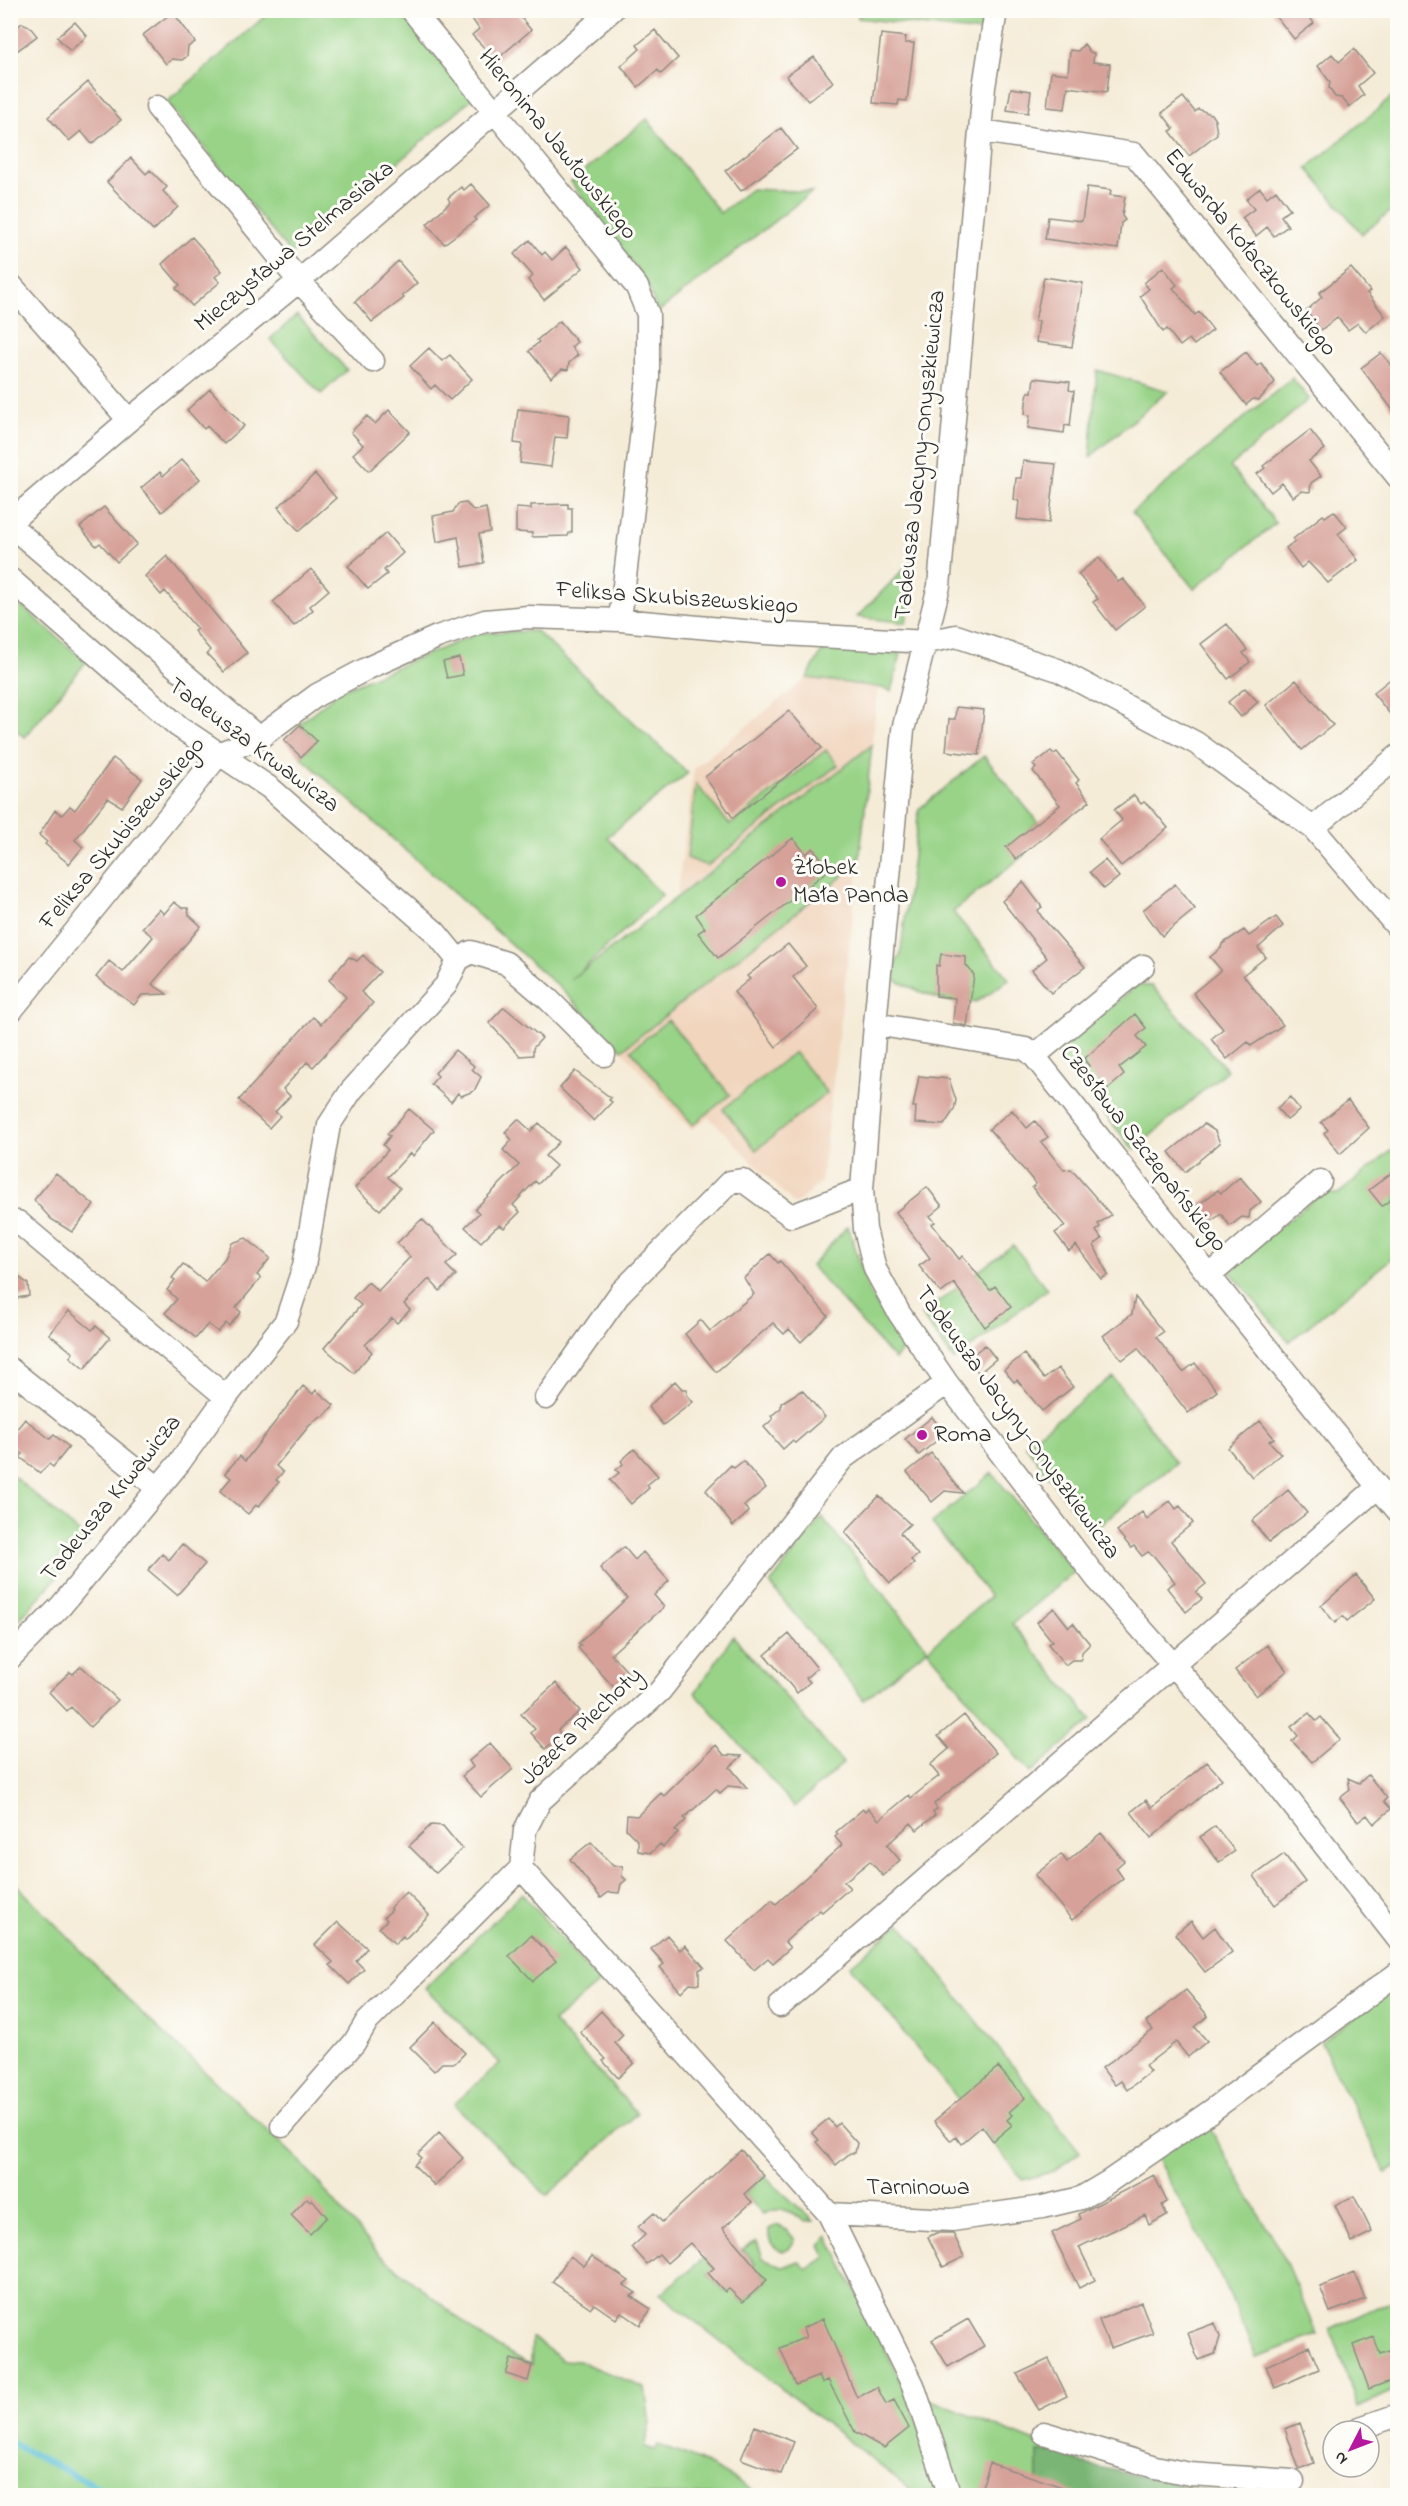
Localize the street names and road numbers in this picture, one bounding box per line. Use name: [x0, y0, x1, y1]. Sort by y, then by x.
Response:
street label: Hieronima Jawłowskiego: [469, 42, 645, 248]
street label: Edwarda Kołaczkowskiego: [1155, 141, 1345, 365]
street label: Mieczysława Stelmasiaka: [187, 153, 403, 342]
street label: Tadeusza Jacyny-Onyszkiewicza: [886, 288, 957, 622]
street label: Feliksa Skubiszewskiego: [554, 573, 799, 625]
street label: Tadeusza Krwawicza: [160, 670, 346, 822]
street label: Feliksa Skubiszewskiego: [31, 730, 214, 939]
street label: Czesława Szczepańskiego: [1051, 1038, 1235, 1260]
street label: Tadeusza Jacyny-Onyszkiewicza: [905, 1279, 1129, 1568]
street label: Tadeusza Krwawicza: [33, 1407, 191, 1591]
street label: Józefa Piechoty: [513, 1659, 652, 1795]
street label: Tarninowa: [866, 2171, 970, 2206]

